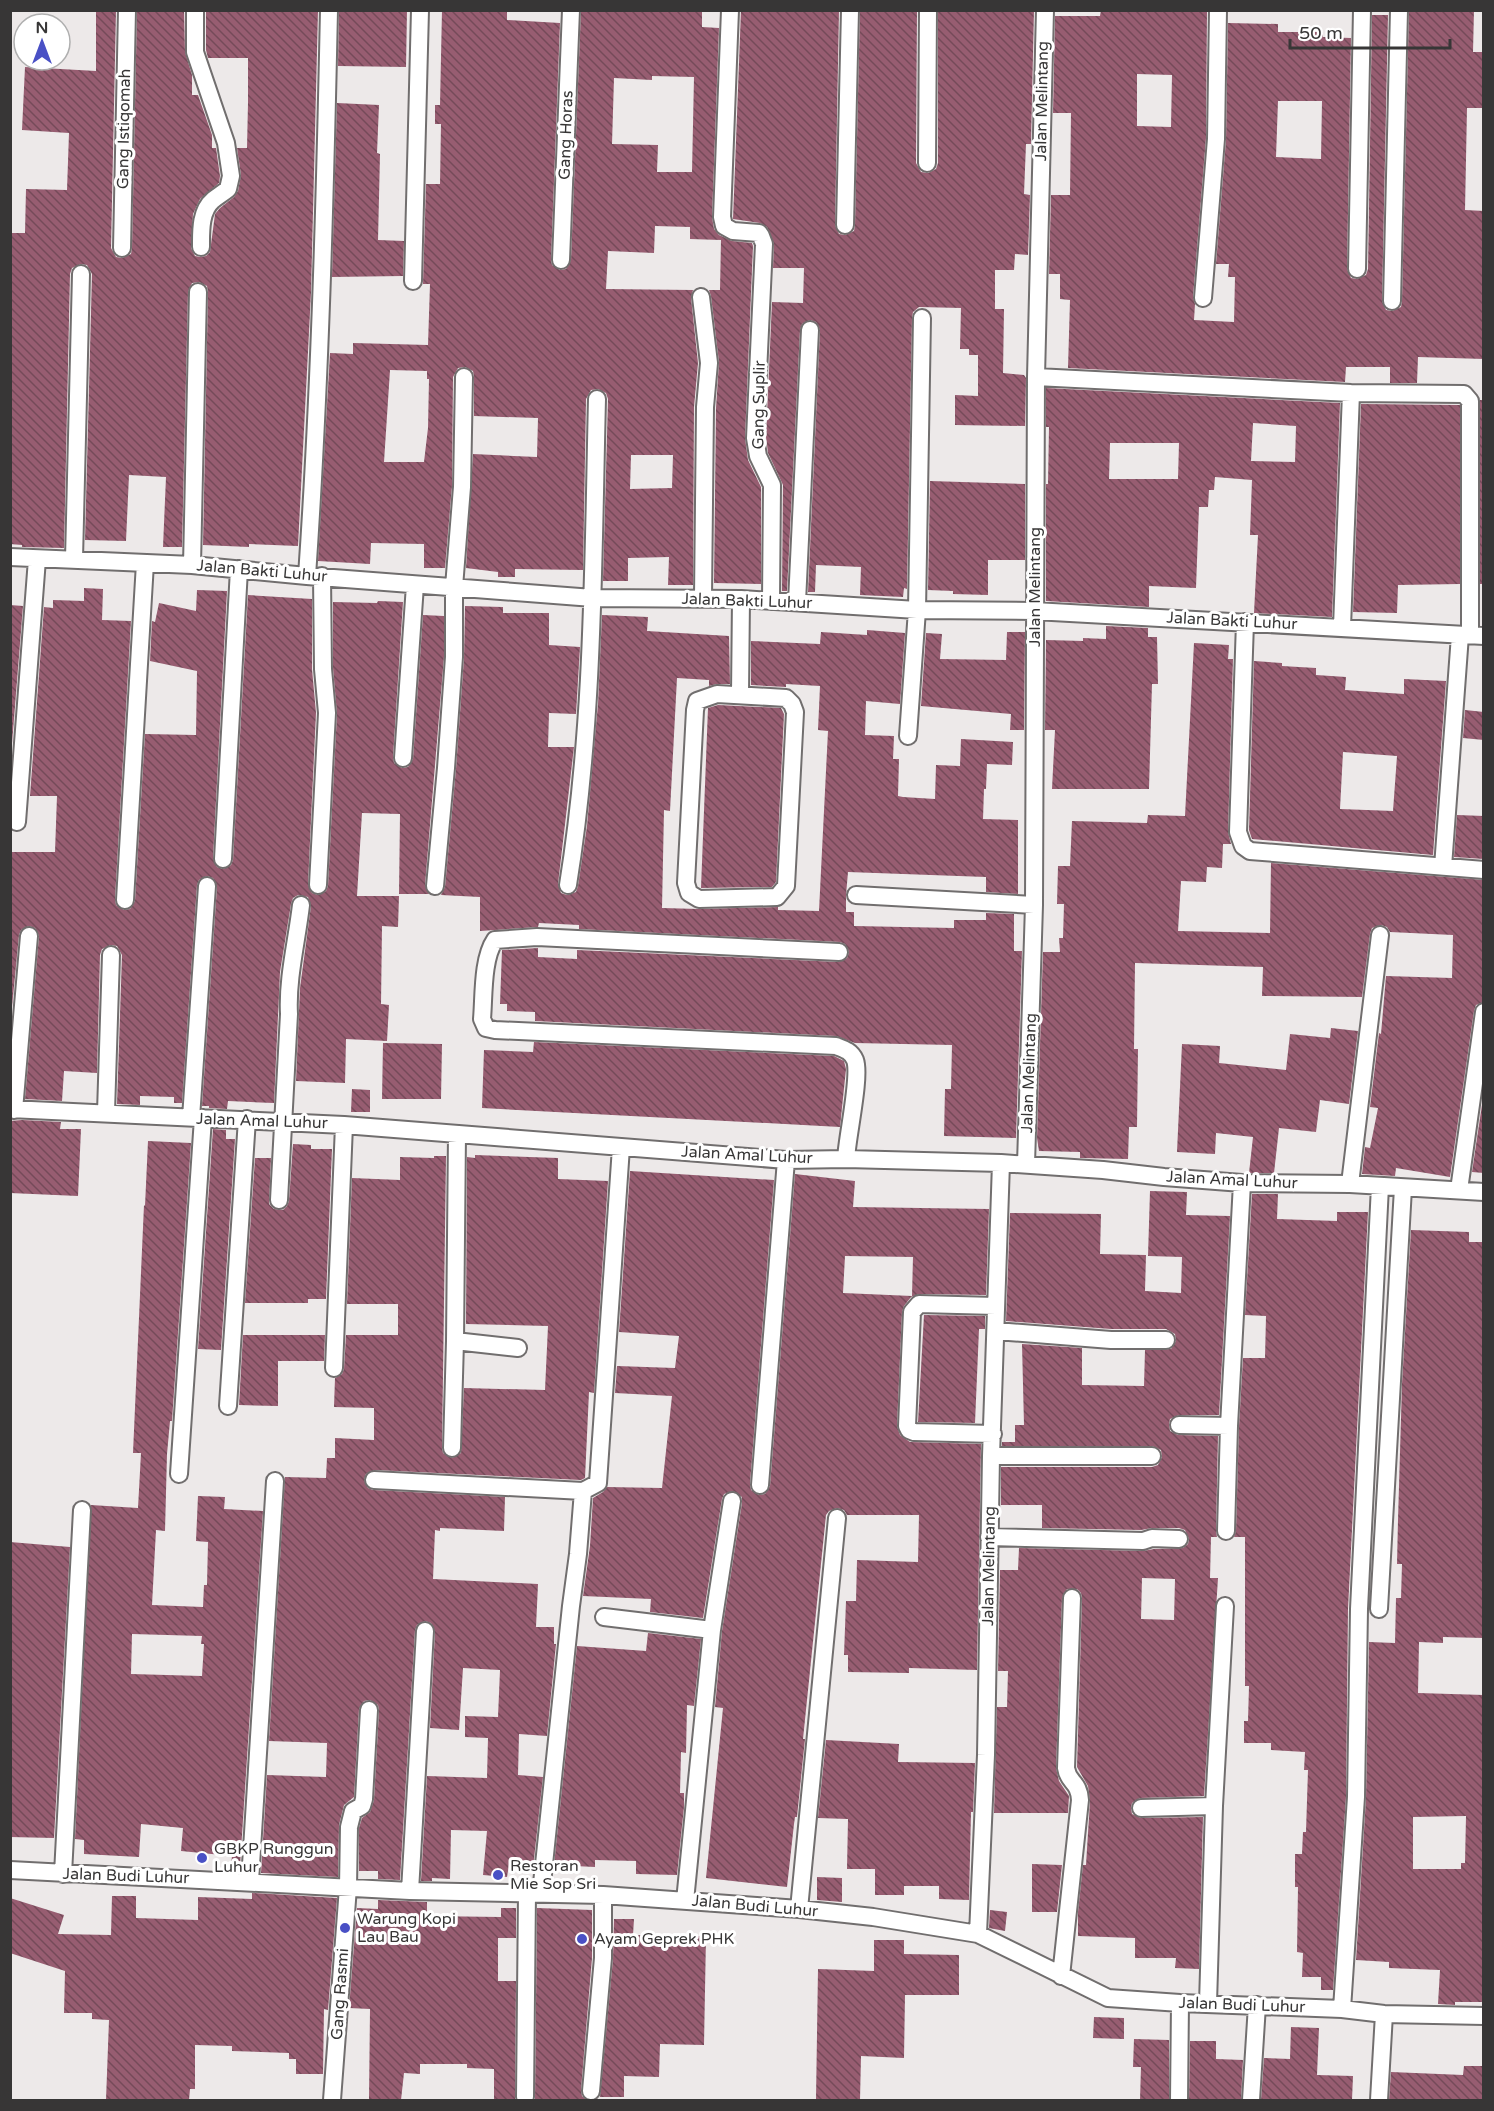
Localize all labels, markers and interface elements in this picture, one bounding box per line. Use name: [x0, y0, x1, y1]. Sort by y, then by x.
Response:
north arrow: [12, 12, 72, 72]
scale bar: [1290, 12, 1450, 50]
text: N: [36, 18, 48, 38]
text: 50 m: [1299, 22, 1343, 44]
street label: Jalan Melintang: [1031, 41, 1053, 161]
street label: Gang Istiqomah: [113, 69, 135, 189]
street label: Gang Horas: [554, 90, 578, 180]
street label: Gang Suplir: [748, 360, 770, 450]
street label: Jalan Melintang: [1025, 527, 1045, 647]
street label: Jalan Bakti Luhur: [196, 555, 329, 587]
street label: Jalan Bakti Luhur: [681, 589, 814, 613]
street label: Jalan Bakti Luhur: [1166, 608, 1299, 634]
street label: Jalan Melintang: [1017, 1013, 1041, 1133]
street label: Jalan Amal Luhur: [196, 1109, 329, 1133]
street label: Jalan Amal Luhur: [681, 1142, 814, 1168]
street label: Jalan Amal Luhur: [1166, 1167, 1299, 1193]
street label: Jalan Melintang: [978, 1506, 1000, 1626]
place label: GBKP Runggun Luhur: [214, 1839, 333, 1877]
marker: GBKP Runggun Luhur: [195, 1851, 209, 1865]
place label: Restoran Mie Sop Sri: [510, 1856, 596, 1894]
street label: Jalan Budi Luhur: [62, 1864, 191, 1888]
marker: Restoran Mie Sop Sri: [491, 1868, 505, 1882]
street label: Jalan Budi Luhur: [691, 1891, 820, 1922]
place label: Warung Kopi Lau Bau: [357, 1909, 456, 1947]
marker: Warung Kopi Lau Bau: [338, 1921, 352, 1935]
place label: Ayam Geprek PHK: [594, 1929, 735, 1949]
marker: Ayam Geprek PHK: [575, 1932, 589, 1946]
street label: Gang Rasmi: [327, 1947, 353, 2041]
street label: Jalan Budi Luhur: [1178, 1993, 1307, 2017]

